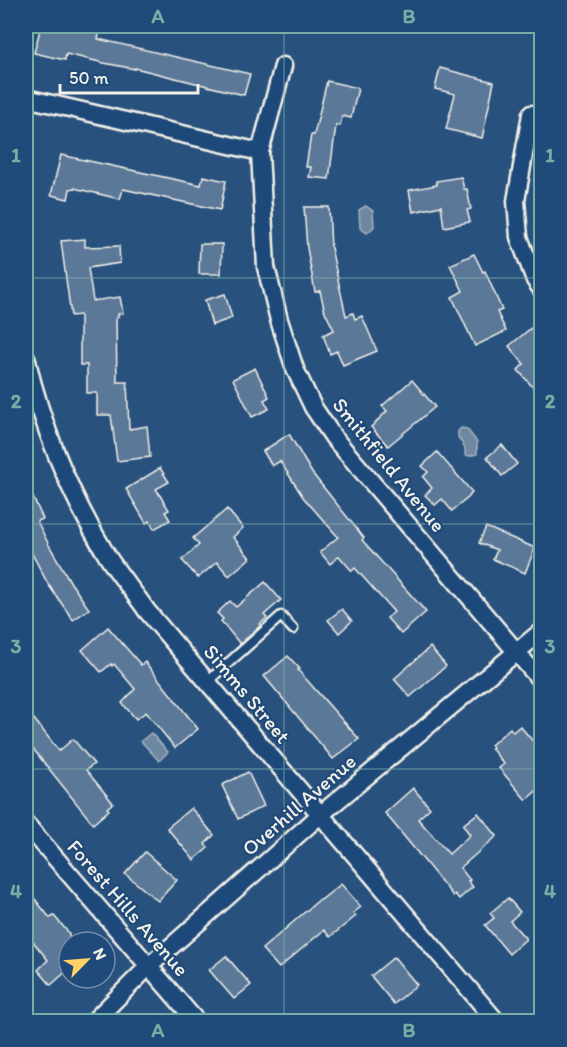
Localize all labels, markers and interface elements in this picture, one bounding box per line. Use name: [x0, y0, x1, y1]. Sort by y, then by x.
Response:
text: A: [151, 4, 165, 28]
text: B: [403, 4, 416, 28]
scale bar: [60, 57, 198, 95]
text: 50 m: [69, 67, 109, 89]
text: 1: [11, 143, 21, 167]
text: 1: [545, 143, 555, 167]
text: 2: [11, 389, 22, 413]
text: 2: [545, 389, 556, 413]
street label: Smithfield Avenue: [327, 392, 451, 537]
text: 3: [11, 634, 22, 658]
text: 3: [545, 634, 556, 658]
street label: Simms Street: [199, 639, 296, 748]
street label: Overhill Avenue: [237, 748, 361, 861]
street label: Forest Hills Avenue: [62, 834, 194, 981]
text: 4: [10, 879, 22, 903]
text: 4: [544, 879, 556, 903]
north arrow: [57, 930, 117, 990]
text: N: [89, 945, 111, 963]
text: A: [151, 1018, 165, 1042]
text: B: [403, 1018, 416, 1042]

